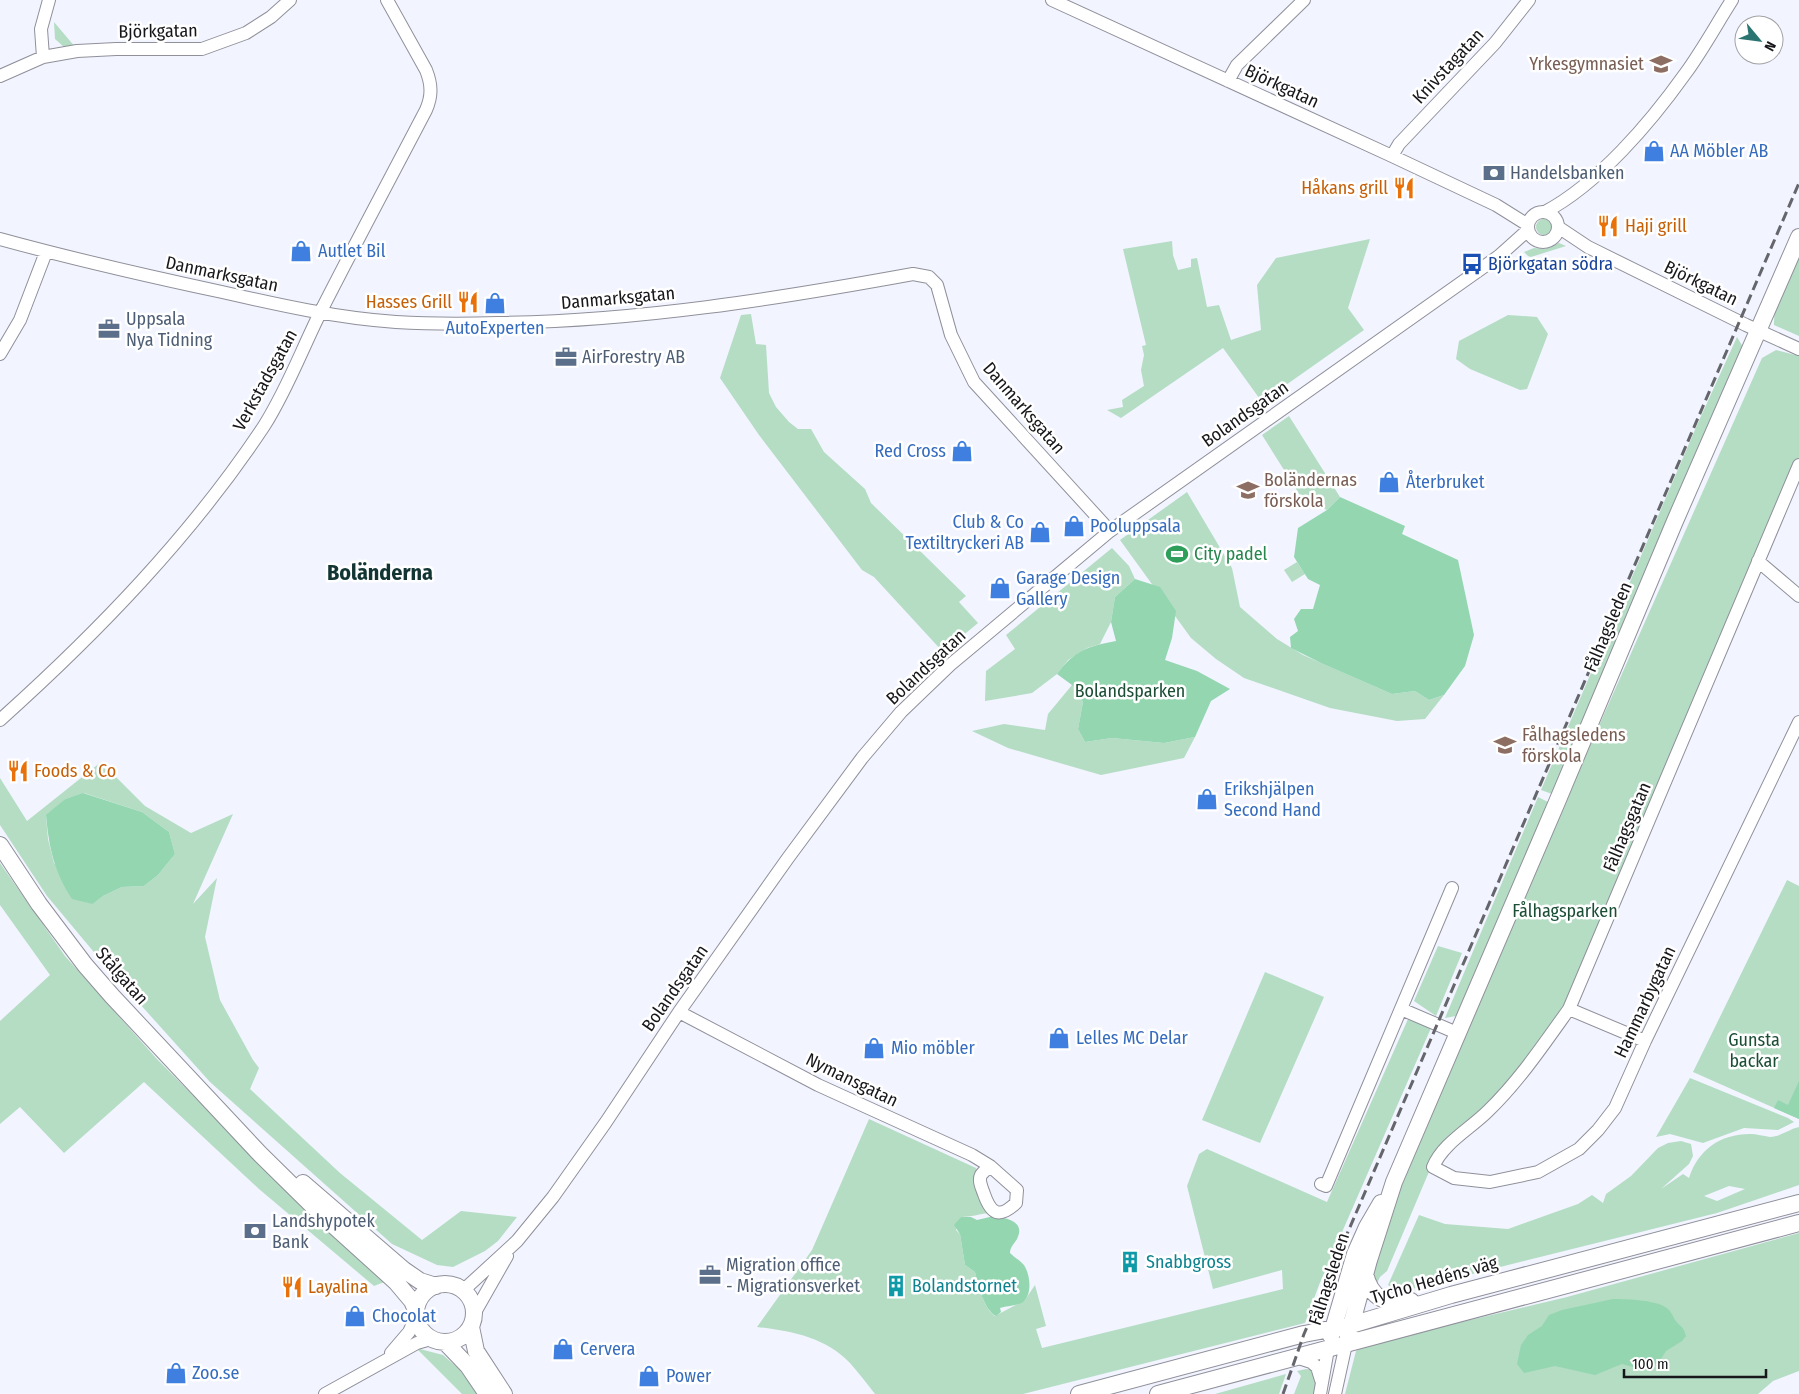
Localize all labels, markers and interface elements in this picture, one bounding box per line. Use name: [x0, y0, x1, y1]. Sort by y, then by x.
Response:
north arrow: [1734, 15, 1784, 65]
street label: Björkgatan: [118, 19, 198, 43]
street label: Knivstagatan: [1408, 24, 1488, 108]
text: N: [1760, 38, 1779, 54]
school or university icon: Yrkesgymnasiet: [1648, 51, 1674, 77]
place label: Yrkesgymnasiet: [1529, 53, 1644, 75]
street label: Björkgatan: [1241, 59, 1323, 113]
shop icon: AA Möbler AB: [1641, 138, 1667, 164]
place label: AA Möbler AB: [1670, 140, 1769, 162]
bank icon: Handelsbanken: [1481, 160, 1507, 186]
place label: Handelsbanken: [1510, 162, 1625, 184]
restaurant icon: Håkans grill: [1391, 175, 1417, 201]
place label: Håkans grill: [1301, 177, 1388, 199]
restaurant icon: Haji grill: [1595, 213, 1621, 239]
place label: Haji grill: [1625, 215, 1687, 237]
shop icon: Autlet Bil: [288, 238, 314, 264]
place label: Autlet Bil: [318, 240, 386, 262]
street label: Danmarksgatan: [164, 251, 280, 297]
bus stop icon: Björkgatan södra: [1459, 251, 1485, 277]
place label: Björkgatan södra: [1488, 253, 1613, 275]
street label: Björkgatan: [1660, 256, 1742, 310]
street label: Danmarksgatan: [560, 282, 676, 314]
restaurant icon: Hasses Grill: [455, 289, 481, 315]
shop icon: AutoExperten: [482, 290, 508, 316]
place label: Hasses Grill: [366, 291, 452, 313]
place label: Uppsala Nya Tidning: [126, 308, 213, 351]
office icon: Uppsala Nya Tidning: [96, 316, 122, 342]
place label: AutoExperten: [445, 317, 545, 339]
street label: Verkstadsgatan: [228, 325, 302, 435]
office icon: AirForestry AB: [553, 344, 579, 370]
place label: AirForestry AB: [582, 346, 685, 368]
street label: Danmarksgatan: [978, 358, 1070, 458]
street label: Bolandsgatan: [1197, 376, 1293, 452]
shop icon: Red Cross: [949, 438, 975, 464]
place label: Red Cross: [874, 440, 946, 462]
place label: Boländernas förskola: [1264, 469, 1357, 512]
shop icon: Återbruket: [1376, 469, 1402, 495]
place label: Återbruket: [1406, 470, 1485, 493]
school or university icon: Boländernas förskola: [1235, 477, 1261, 503]
place label: Club & Co Textiltryckeri AB: [906, 511, 1024, 554]
shop icon: Pooluppsala: [1061, 513, 1087, 539]
place label: Pooluppsala: [1090, 515, 1181, 537]
shop icon: Club & Co Textiltryckeri AB: [1027, 519, 1053, 545]
sports icon: City padel: [1164, 541, 1190, 567]
place label: City padel: [1194, 543, 1268, 565]
district label: Boländerna: [327, 559, 433, 586]
place label: Garage Design Gallery: [1016, 567, 1120, 610]
shop icon: Garage Design Gallery: [987, 575, 1013, 601]
street label: Fålhagsleden: [1579, 579, 1637, 675]
street label: Bolandsgatan: [882, 625, 970, 709]
park label: Bolandsparken: [1075, 680, 1185, 702]
place label: Fålhagsledens förskola: [1522, 724, 1626, 767]
school or university icon: Fålhagsledens förskola: [1492, 732, 1518, 758]
restaurant icon: Foods & Co: [5, 758, 31, 784]
place label: Foods & Co: [34, 760, 116, 782]
place label: Erikshjälpen Second Hand: [1224, 778, 1321, 821]
street label: Fålhagsgatan: [1598, 779, 1656, 875]
shop icon: Erikshjälpen Second Hand: [1194, 786, 1220, 812]
park label: Fålhagsparken: [1512, 900, 1618, 922]
street label: Bolandsgatan: [637, 940, 713, 1036]
street label: Stålgatan: [91, 943, 153, 1009]
street label: Hammarbygatan: [1609, 943, 1681, 1061]
shop icon: Lelles MC Delar: [1046, 1025, 1072, 1051]
place label: Lelles MC Delar: [1076, 1027, 1189, 1049]
park label: Gunsta backar: [1728, 1029, 1780, 1072]
shop icon: Mio möbler: [861, 1035, 887, 1061]
place label: Mio möbler: [891, 1037, 975, 1059]
street label: Nymansgatan: [802, 1048, 902, 1112]
place label: Landshypotek Bank: [272, 1210, 375, 1253]
bank icon: Landshypotek Bank: [242, 1218, 268, 1244]
street label: Fålhagsleden: [1304, 1230, 1354, 1328]
building icon: Snabbgross: [1117, 1249, 1143, 1275]
place label: Snabbgross: [1146, 1251, 1232, 1273]
street label: Tycho Hedéns väg: [1368, 1251, 1501, 1309]
place label: Migration office - Migrationsverket: [726, 1254, 860, 1297]
office icon: Migration office - Migrationsverket: [697, 1262, 723, 1288]
building icon: Bolandstornet: [883, 1273, 909, 1299]
restaurant icon: Layalina: [279, 1274, 305, 1300]
place label: Bolandstornet: [912, 1275, 1017, 1297]
place label: Layalina: [308, 1276, 369, 1298]
shop icon: Chocolat: [342, 1303, 368, 1329]
place label: Chocolat: [372, 1305, 436, 1327]
shop icon: Cervera: [550, 1336, 576, 1362]
place label: Cervera: [580, 1338, 636, 1360]
scale bar: [1624, 1346, 1766, 1378]
text: 100 m: [1632, 1355, 1669, 1373]
shop icon: Zoo.se: [163, 1360, 189, 1386]
place label: Zoo.se: [192, 1362, 239, 1384]
shop icon: Power: [636, 1363, 662, 1389]
place label: Power: [666, 1365, 712, 1387]

